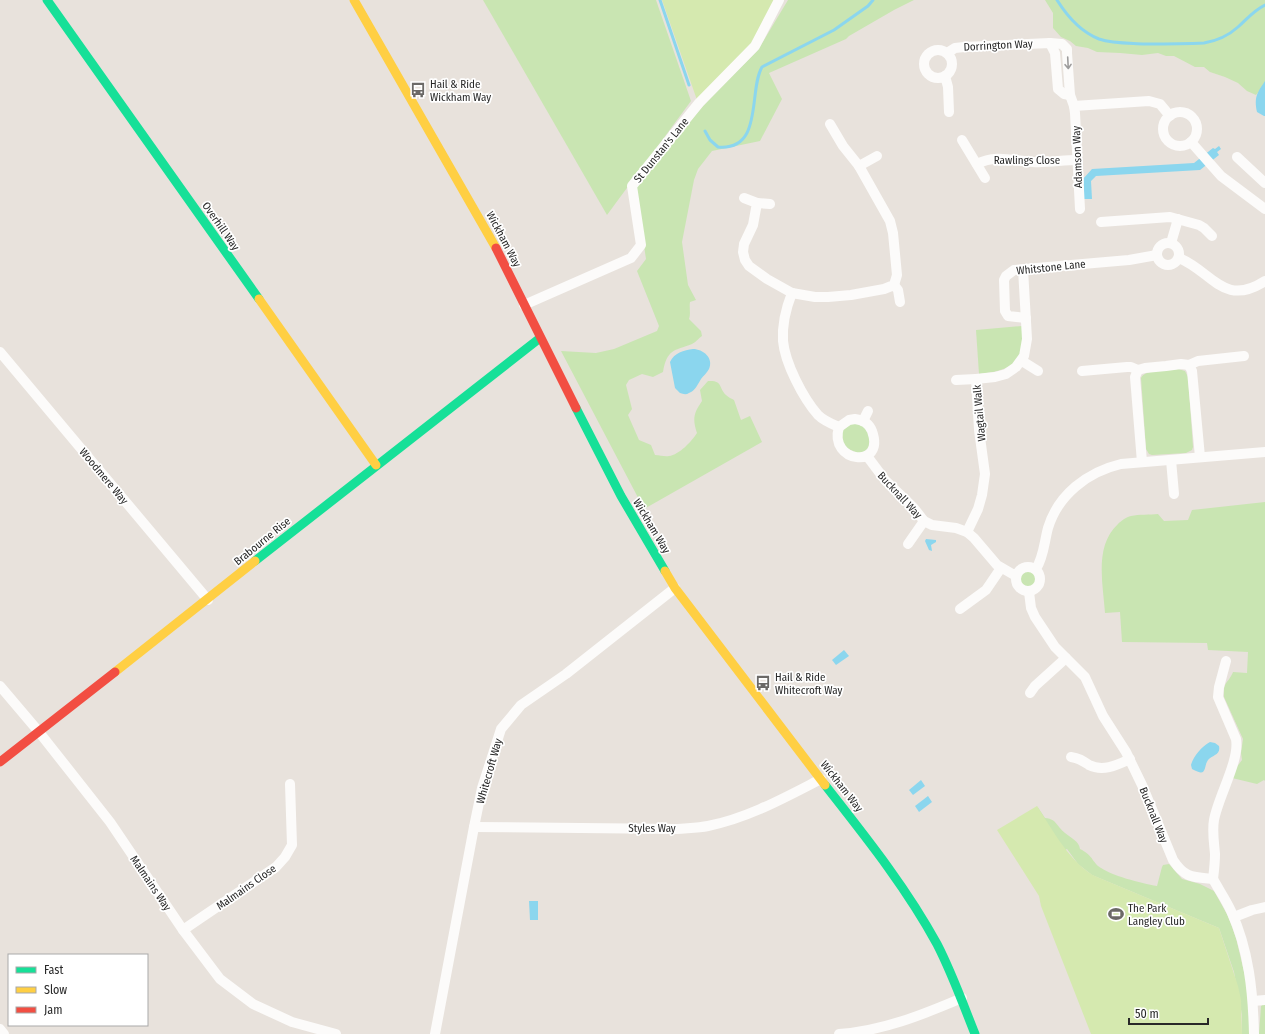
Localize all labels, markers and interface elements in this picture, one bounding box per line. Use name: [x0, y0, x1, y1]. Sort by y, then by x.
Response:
street label: Dorrington Way: [963, 37, 1033, 54]
one-way arrow: [1064, 56, 1072, 69]
place label: Hail & Ride Wickham Way: [430, 78, 491, 104]
bus stop icon: Hail & Ride Wickham Way: [409, 81, 427, 99]
street label: St Dunstan's Lane: [631, 115, 692, 185]
street label: Adamson Way: [1070, 125, 1085, 188]
street label: Rawlings Close: [994, 154, 1060, 167]
street label: Overhill Way: [199, 200, 242, 253]
street label: Wickham Way: [483, 209, 524, 269]
street label: Whitstone Lane: [1016, 257, 1086, 278]
street label: Wagtail Walk: [970, 383, 988, 442]
street label: Woodmere Way: [76, 446, 131, 507]
street label: Bucknall Way: [875, 469, 925, 521]
street label: Wickham Way: [630, 497, 673, 556]
street label: Brabourne Rise: [231, 515, 293, 568]
place label: Hail & Ride Whitecroft Way: [775, 671, 842, 697]
bus stop icon: Hail & Ride Whitecroft Way: [754, 674, 772, 692]
street label: Whitecroft Way: [474, 737, 505, 805]
street label: Wickham Way: [818, 758, 866, 814]
street label: Bucknall Way: [1136, 785, 1171, 845]
street label: Styles Way: [628, 822, 676, 835]
street label: Malmains Way: [127, 853, 174, 913]
street label: Malmains Close: [214, 862, 279, 913]
place label: The Park Langley Club: [1128, 902, 1185, 928]
sports icon: The Park Langley Club: [1107, 905, 1125, 923]
legend: [8, 954, 148, 1026]
text: Fast: [44, 963, 63, 977]
text: Slow: [44, 983, 67, 997]
scale bar: [1129, 1000, 1208, 1026]
text: Jam: [44, 1003, 62, 1017]
text: 50 m: [1135, 1007, 1159, 1021]

